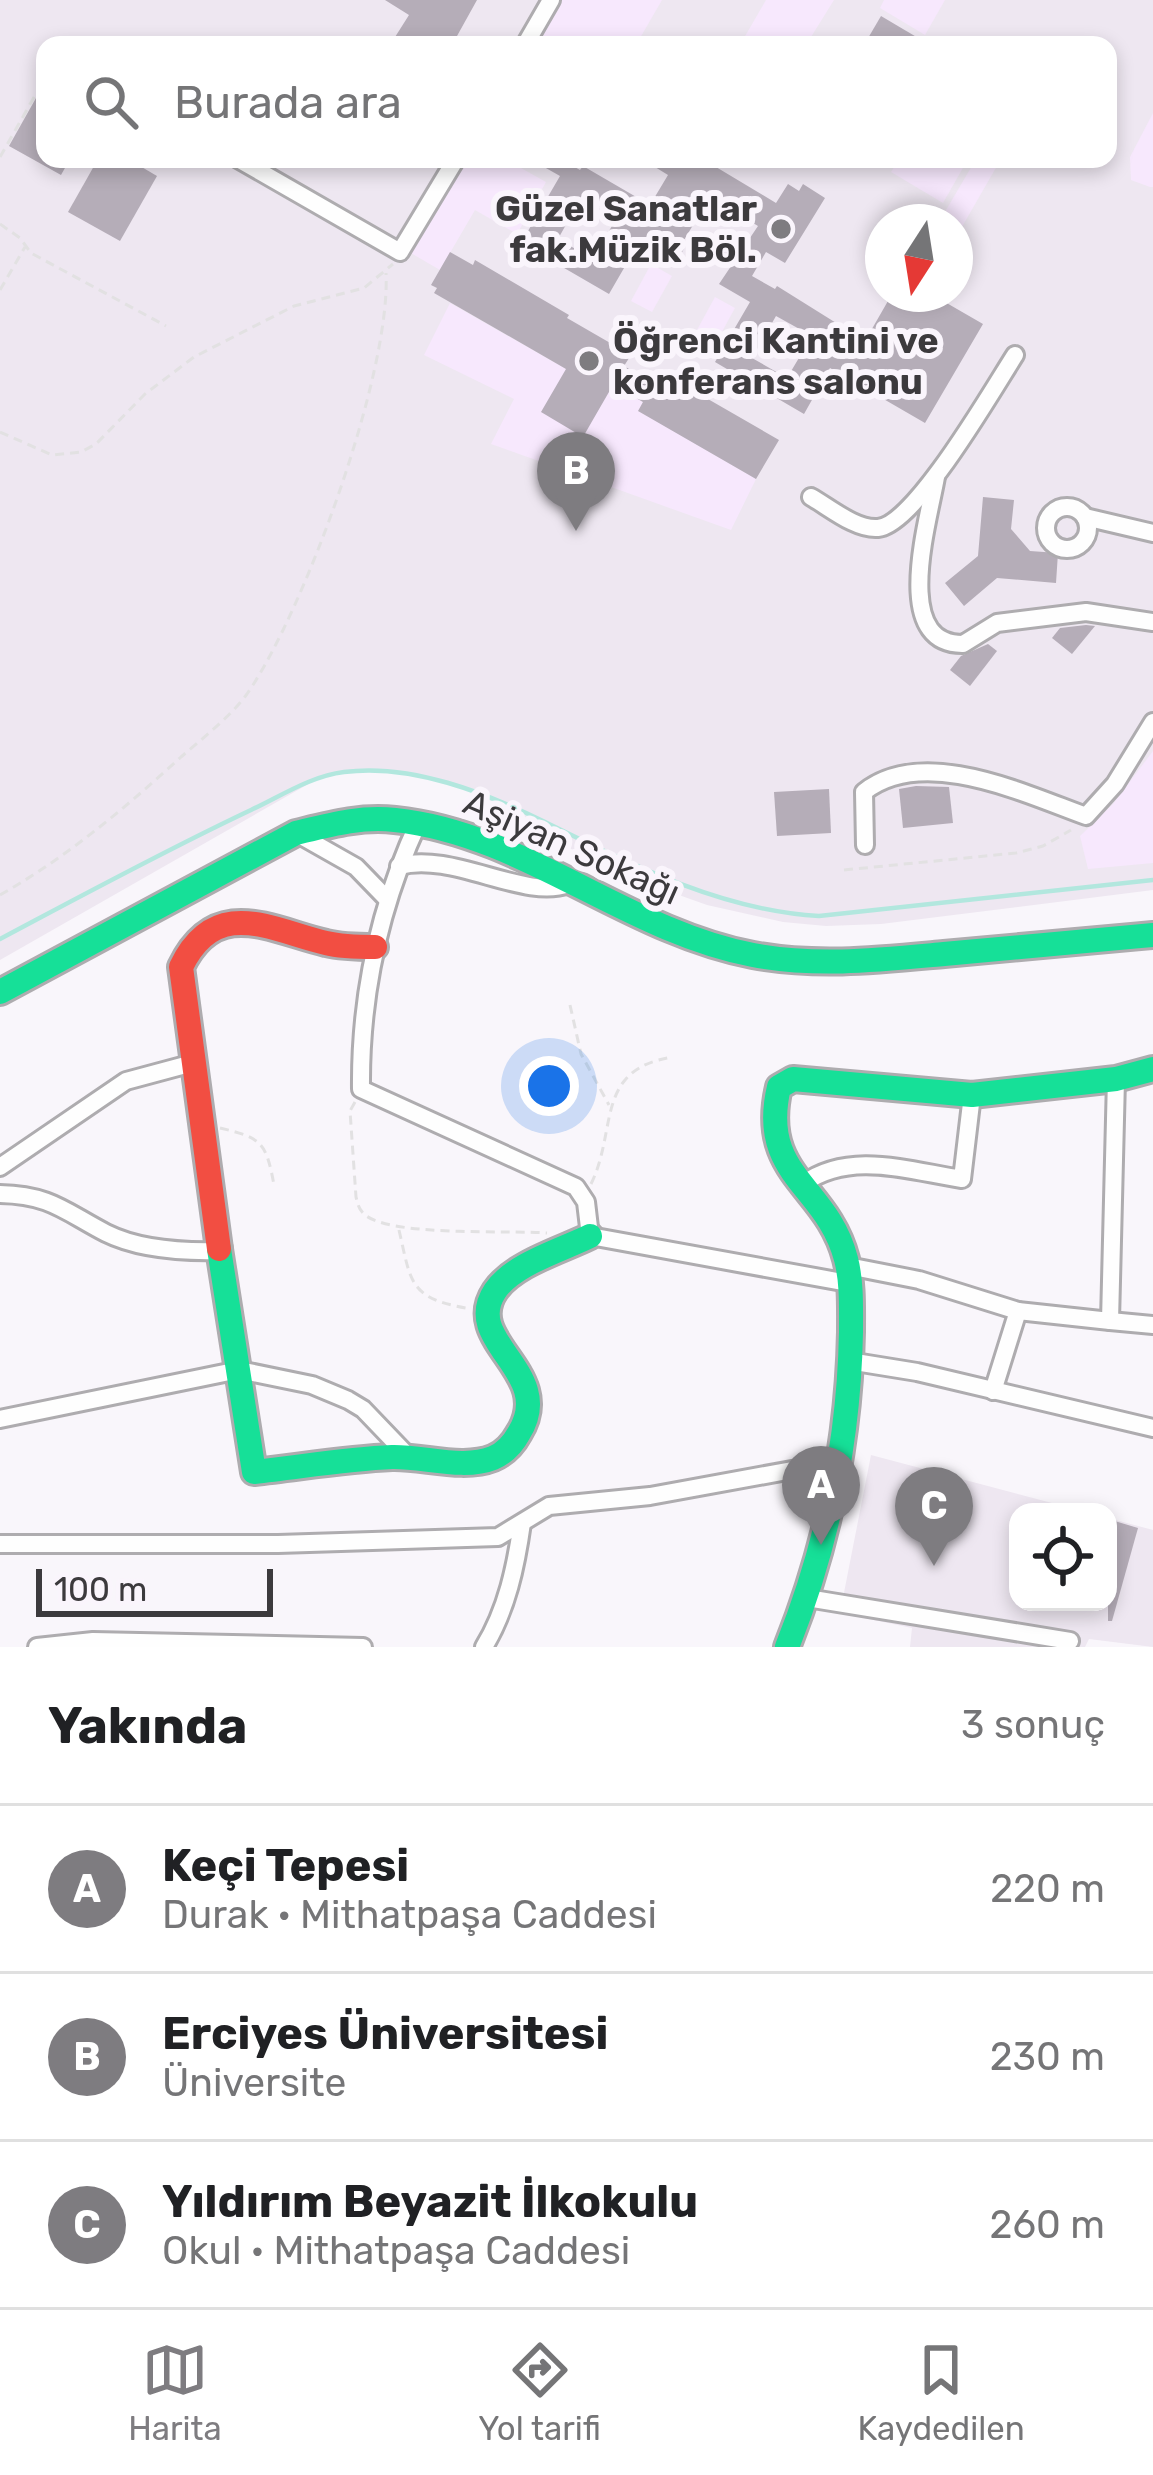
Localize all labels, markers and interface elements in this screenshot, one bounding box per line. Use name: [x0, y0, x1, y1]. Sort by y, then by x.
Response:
search box: [36, 36, 1117, 168]
icon: search: [78, 69, 144, 135]
text: Burada ara: [174, 76, 402, 129]
place label: Güzel Sanatlar fak.Müzik Böl.: [495, 187, 757, 271]
north arrow: [865, 204, 973, 312]
marker: Güzel Sanatlar fak.Müzik Böl.: [768, 216, 794, 242]
place label: Öğrenci Kantini ve konferans salonu: [613, 319, 939, 403]
marker: Öğrenci Kantini ve konferans salonu: [576, 348, 602, 374]
pin: B: [537, 432, 615, 531]
street label: Aşiyan Sokağı: [457, 780, 687, 914]
your location: [519, 1056, 579, 1116]
pin: A: [782, 1446, 860, 1545]
pin: C: [895, 1467, 973, 1566]
map controls: [1009, 1503, 1117, 1611]
button: locate: [1009, 1503, 1117, 1611]
scale bar: [36, 1563, 273, 1616]
text: 100 m: [54, 1570, 147, 1609]
text: Yakında: [48, 1695, 247, 1756]
text: 3 sonuç: [961, 1702, 1105, 1748]
text: Keçi Tepesi: [162, 1839, 409, 1892]
text: A: [73, 1866, 101, 1912]
text: 220 m: [990, 1866, 1105, 1912]
text: Durak · Mithatpaşa Caddesi: [162, 1892, 657, 1938]
text: Erciyes Üniversitesi: [162, 2007, 608, 2060]
text: B: [73, 2034, 101, 2080]
text: 230 m: [990, 2034, 1105, 2080]
text: Üniversite: [162, 2060, 346, 2106]
text: Yıldırım Beyazit İlkokulu: [162, 2175, 698, 2228]
text: C: [73, 2202, 101, 2248]
text: 260 m: [990, 2202, 1105, 2248]
text: Okul · Mithatpaşa Caddesi: [162, 2228, 630, 2274]
tab: Harita: [128, 2337, 222, 2448]
tab: Yol tarifi: [478, 2337, 601, 2448]
tab: Kaydedilen: [857, 2337, 1025, 2448]

